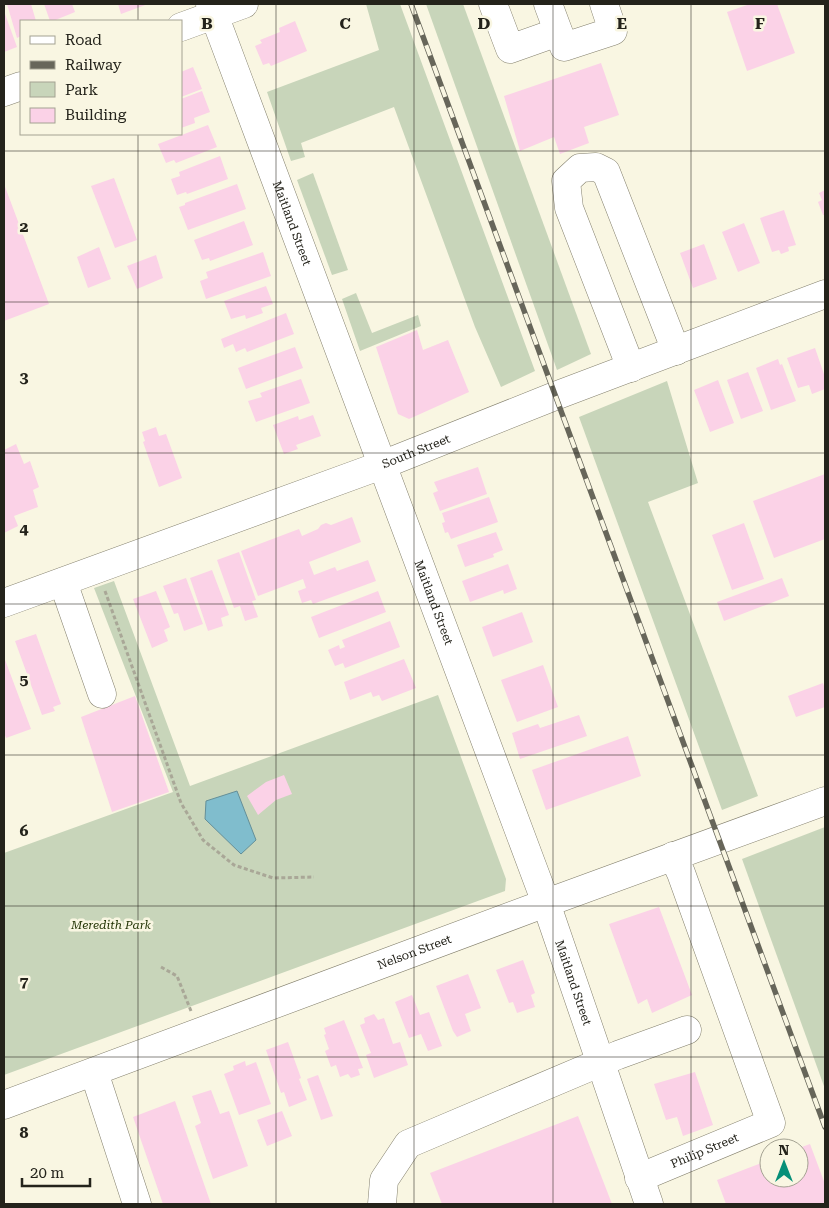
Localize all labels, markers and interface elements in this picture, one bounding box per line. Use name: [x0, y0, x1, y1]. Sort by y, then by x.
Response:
text: B: [201, 14, 213, 33]
text: C: [339, 14, 351, 33]
text: D: [478, 14, 491, 33]
text: E: [617, 14, 627, 33]
text: F: [755, 14, 765, 33]
legend: [20, 20, 182, 135]
text: Road: [65, 31, 102, 49]
text: Railway: [65, 56, 122, 74]
text: Park: [65, 81, 99, 99]
text: Building: [65, 106, 127, 124]
street label: Maitland Street: [270, 179, 314, 268]
text: 2: [20, 217, 29, 236]
text: 3: [20, 368, 29, 387]
street label: South Street: [380, 431, 453, 471]
text: 4: [20, 519, 29, 538]
street label: Maitland Street: [412, 558, 456, 647]
text: 5: [20, 670, 29, 689]
text: 6: [20, 821, 29, 840]
park label: Meredith Park: [70, 918, 152, 932]
street label: Nelson Street: [375, 932, 454, 972]
street label: Maitland Street: [552, 938, 595, 1028]
text: 7: [20, 972, 29, 991]
text: 8: [20, 1123, 29, 1142]
street label: Philip Street: [669, 1130, 741, 1171]
north arrow: [759, 1138, 809, 1188]
text: N: [779, 1142, 790, 1158]
scale bar: [22, 1156, 90, 1188]
text: 20 m: [30, 1164, 65, 1182]

